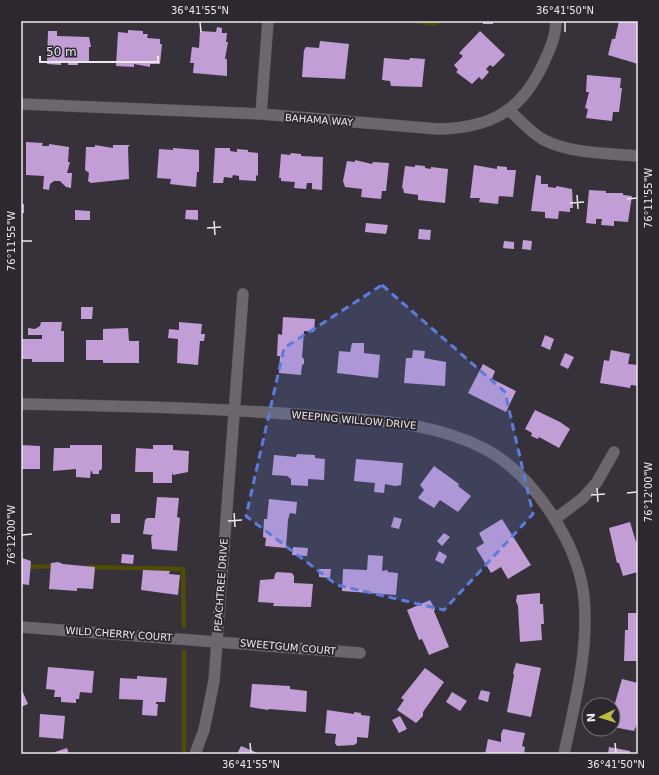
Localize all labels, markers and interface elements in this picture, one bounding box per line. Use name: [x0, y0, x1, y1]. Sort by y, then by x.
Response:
text: 36°41'55"N: [171, 5, 229, 16]
text: 36°41'50"N: [536, 5, 594, 16]
scale bar: [40, 38, 158, 64]
text: 50 m: [46, 45, 77, 59]
street label: BAHAMA WAY: [285, 112, 354, 128]
text: 76°11'55"W: [643, 168, 654, 228]
text: 76°11'55"W: [6, 211, 17, 271]
street label: WEEPING WILLOW DRIVE: [291, 409, 417, 431]
text: 76°12'00"W: [643, 462, 654, 522]
text: 76°12'00"W: [6, 505, 17, 565]
street label: PEACHTREE DRIVE: [212, 538, 230, 632]
street label: WILD CHERRY COURT: [65, 625, 174, 643]
street label: SWEETGUM COURT: [240, 637, 337, 657]
north arrow: [581, 697, 621, 737]
text: N: [585, 713, 598, 723]
text: 36°41'55"N: [222, 759, 280, 770]
text: 36°41'50"N: [587, 759, 645, 770]

